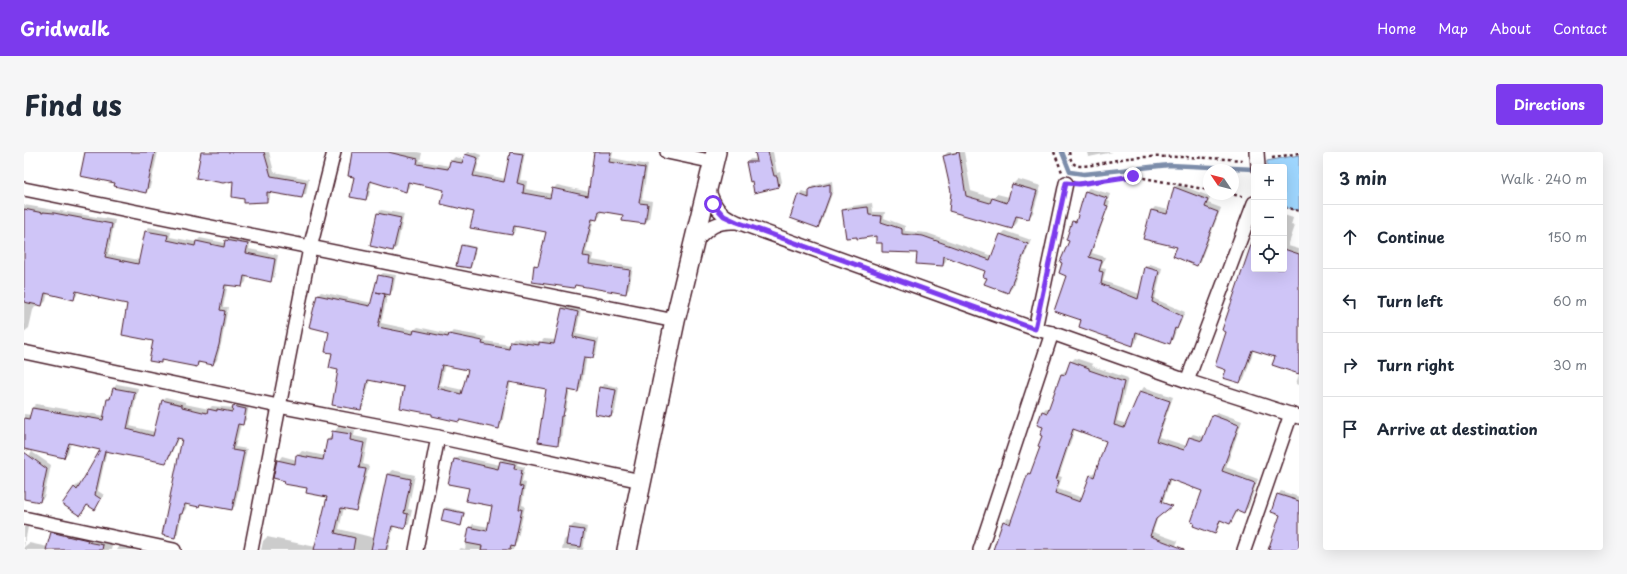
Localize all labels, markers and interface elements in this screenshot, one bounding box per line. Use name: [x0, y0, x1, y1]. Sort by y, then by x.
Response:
text: Gridwalk: [20, 14, 110, 42]
text: Home: [1377, 18, 1416, 39]
text: Map: [1438, 18, 1468, 39]
text: About: [1490, 18, 1531, 39]
text: Contact: [1553, 18, 1607, 39]
text: Find us: [24, 83, 122, 126]
button: Directions: [1496, 84, 1603, 125]
north arrow: [1203, 164, 1239, 200]
map controls: [1251, 164, 1287, 272]
button: +: [1251, 164, 1287, 200]
text: 3 min: [1339, 165, 1387, 191]
route end: [1124, 167, 1142, 185]
text: Walk · 240 m: [1501, 169, 1587, 188]
route start: [704, 195, 722, 213]
button: −: [1251, 200, 1287, 236]
text: Continue: [1377, 225, 1445, 248]
icon: ahead: [1339, 226, 1361, 248]
text: 150 m: [1548, 227, 1587, 246]
button: locate: [1251, 236, 1287, 272]
text: Turn left: [1377, 289, 1443, 312]
icon: left: [1339, 290, 1361, 312]
text: 60 m: [1553, 291, 1587, 310]
text: Turn right: [1377, 353, 1454, 376]
icon: right: [1339, 354, 1361, 376]
text: 30 m: [1553, 355, 1587, 374]
text: Arrive at destination: [1377, 417, 1538, 440]
icon: arrive: [1339, 418, 1361, 440]

